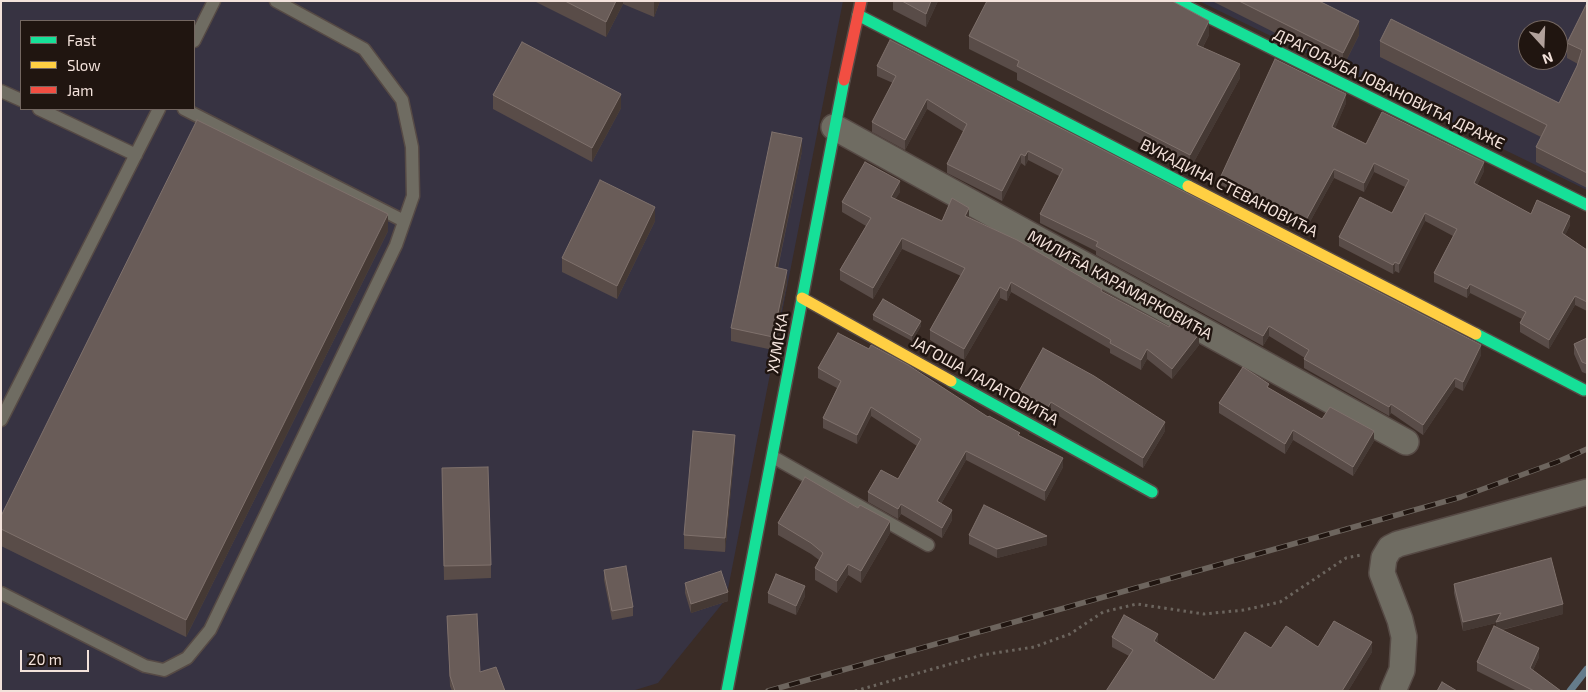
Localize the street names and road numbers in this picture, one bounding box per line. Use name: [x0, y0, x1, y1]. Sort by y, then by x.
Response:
street label: ДРАГОЉУБА ЈОВАНОВИЋА ДРАЖЕ: [1270, 25, 1508, 153]
street label: ВУКАДИНА СТЕВАНОВИЋА: [1137, 135, 1321, 241]
street label: МИЛИЋА КАРАМАРКОВИЋА: [1024, 226, 1216, 344]
street label: ХУМСКА: [763, 311, 793, 375]
street label: ЈАГОША ЛАЛАТОВИЋА: [908, 333, 1062, 429]

